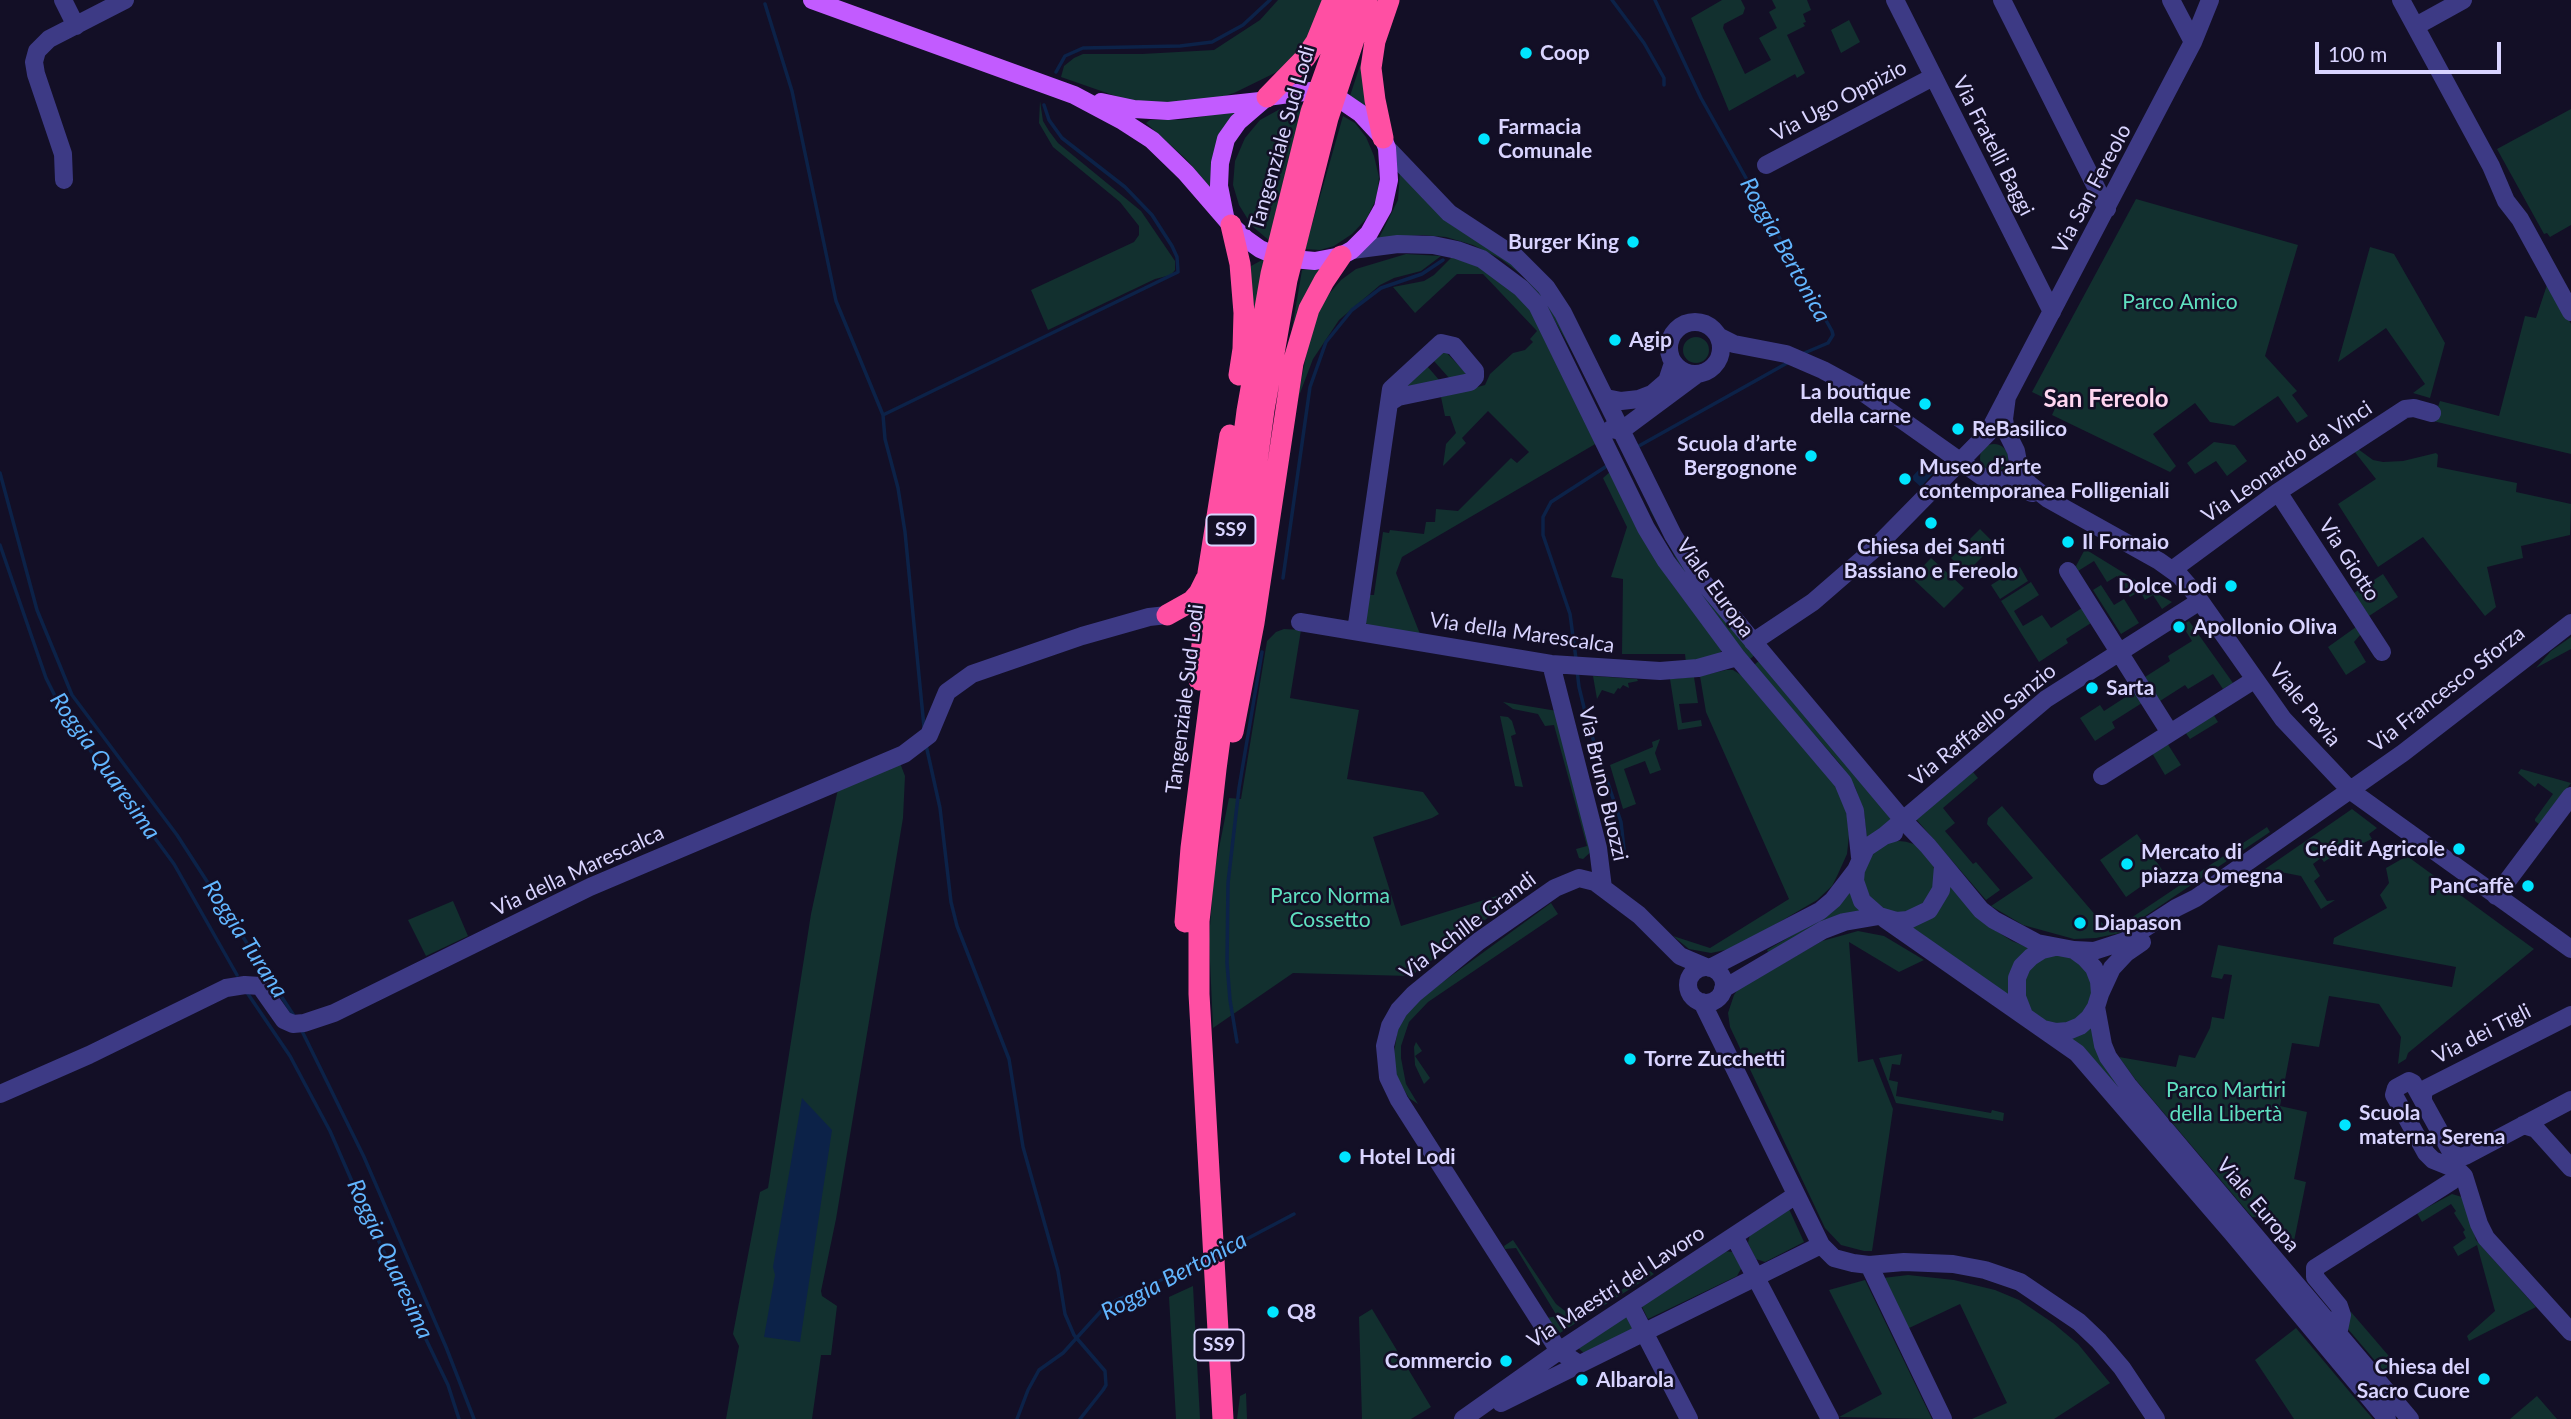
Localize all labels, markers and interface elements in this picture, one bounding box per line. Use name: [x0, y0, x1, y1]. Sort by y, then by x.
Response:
scale bar: [2319, 28, 2504, 72]
place label: Coop: [1540, 40, 1590, 66]
text: 100 m: [2328, 41, 2387, 66]
street label: Tangenziale Sud Lodi: [1244, 43, 1320, 233]
marker: Coop: [1518, 45, 1534, 61]
street label: Via Ugo Oppizio: [1767, 55, 1911, 147]
street label: Via Fratelli Baggi: [1947, 72, 2039, 220]
place label: Farmacia Comunale: [1498, 114, 1592, 164]
street label: Via San Fereolo: [2047, 120, 2137, 258]
marker: Farmacia Comunale: [1476, 131, 1492, 147]
water label: Roggia Bertonica: [1734, 173, 1836, 327]
place label: Burger King: [1508, 229, 1619, 255]
marker: Burger King: [1625, 234, 1641, 250]
park label: Parco Amico: [2122, 289, 2238, 315]
place label: Agip: [1629, 327, 1672, 353]
marker: Agip: [1607, 332, 1623, 348]
place label: La boutique della carne: [1800, 379, 1911, 429]
district label: San Fereolo: [2044, 385, 2168, 413]
marker: La boutique della carne: [1917, 396, 1933, 412]
street label: Via Leonardo da Vinci: [2197, 396, 2377, 528]
place label: ReBasilico: [1972, 416, 2067, 442]
marker: ReBasilico: [1950, 421, 1966, 437]
place label: Scuola d’arte Bergognone: [1677, 431, 1797, 481]
marker: Scuola d’arte Bergognone: [1803, 448, 1819, 464]
place label: Museo d’arte contemporanea Folligeniali: [1919, 454, 2170, 504]
marker: Museo d’arte contemporanea Folligeniali: [1897, 471, 1913, 487]
road number: SS9: [1206, 514, 1256, 545]
street label: Via Giotto: [2313, 514, 2385, 606]
marker: Chiesa dei Santi Bassiano e Fereolo: [1923, 515, 1939, 531]
place label: Il Fornaio: [2082, 529, 2169, 555]
street label: Viale Europa: [1671, 534, 1759, 642]
place label: Chiesa dei Santi Bassiano e Fereolo: [1844, 534, 2018, 584]
marker: Il Fornaio: [2060, 534, 2076, 550]
place label: Dolce Lodi: [2118, 573, 2217, 599]
marker: Dolce Lodi: [2223, 578, 2239, 594]
street label: Tangenziale Sud Lodi: [1161, 603, 1209, 795]
street label: Via della Marescalca: [1428, 608, 1616, 658]
place label: Apollonio Oliva: [2193, 614, 2337, 640]
marker: Apollonio Oliva: [2171, 619, 2187, 635]
street label: Via Francesco Sforza: [2364, 621, 2530, 757]
street label: Via Raffaello Sanzio: [1905, 658, 2061, 792]
street label: Viale Pavia: [2264, 658, 2346, 752]
place label: Sarta: [2106, 675, 2154, 701]
marker: Sarta: [2084, 680, 2100, 696]
water label: Roggia Quaresima: [44, 687, 166, 845]
street label: Via Bruno Buozzi: [1573, 704, 1633, 864]
street label: Via della Marescalca: [488, 820, 668, 922]
place label: Crédit Agricole: [2305, 836, 2445, 862]
place label: Mercato di piazza Omegna: [2141, 839, 2283, 889]
marker: Crédit Agricole: [2451, 841, 2467, 857]
marker: Mercato di piazza Omegna: [2119, 856, 2135, 872]
street label: Via Achille Grandi: [1395, 867, 1541, 985]
place label: PanCaffè: [2429, 873, 2514, 899]
water label: Roggia Turana: [197, 875, 293, 1003]
marker: PanCaffè: [2520, 878, 2536, 894]
park label: Parco Norma Cossetto: [1270, 883, 1390, 933]
place label: Diapason: [2094, 910, 2182, 936]
marker: Diapason: [2072, 915, 2088, 931]
street label: Via dei Tigli: [2429, 999, 2535, 1069]
place label: Torre Zucchetti: [1644, 1046, 1785, 1072]
marker: Torre Zucchetti: [1622, 1051, 1638, 1067]
park label: Parco Martiri della Libertà: [2166, 1077, 2286, 1127]
place label: Scuola materna Serena: [2359, 1100, 2505, 1150]
marker: Scuola materna Serena: [2337, 1117, 2353, 1133]
place label: Hotel Lodi: [1359, 1144, 1456, 1170]
marker: Hotel Lodi: [1337, 1149, 1353, 1165]
street label: Viale Europa: [2211, 1153, 2305, 1257]
water label: Roggia Quaresima: [341, 1175, 439, 1343]
street label: Via Maestri del Lavoro: [1523, 1220, 1709, 1354]
water label: Roggia Bertonica: [1096, 1226, 1252, 1326]
place label: Q8: [1287, 1299, 1316, 1325]
marker: Q8: [1265, 1304, 1281, 1320]
road number: SS9: [1194, 1330, 1244, 1360]
place label: Commercio: [1385, 1348, 1492, 1374]
marker: Commercio: [1498, 1353, 1514, 1369]
place label: Chiesa del Sacro Cuore: [2357, 1354, 2470, 1404]
place label: Albarola: [1596, 1367, 1674, 1393]
marker: Chiesa del Sacro Cuore: [2476, 1371, 2492, 1387]
marker: Albarola: [1574, 1372, 1590, 1388]

